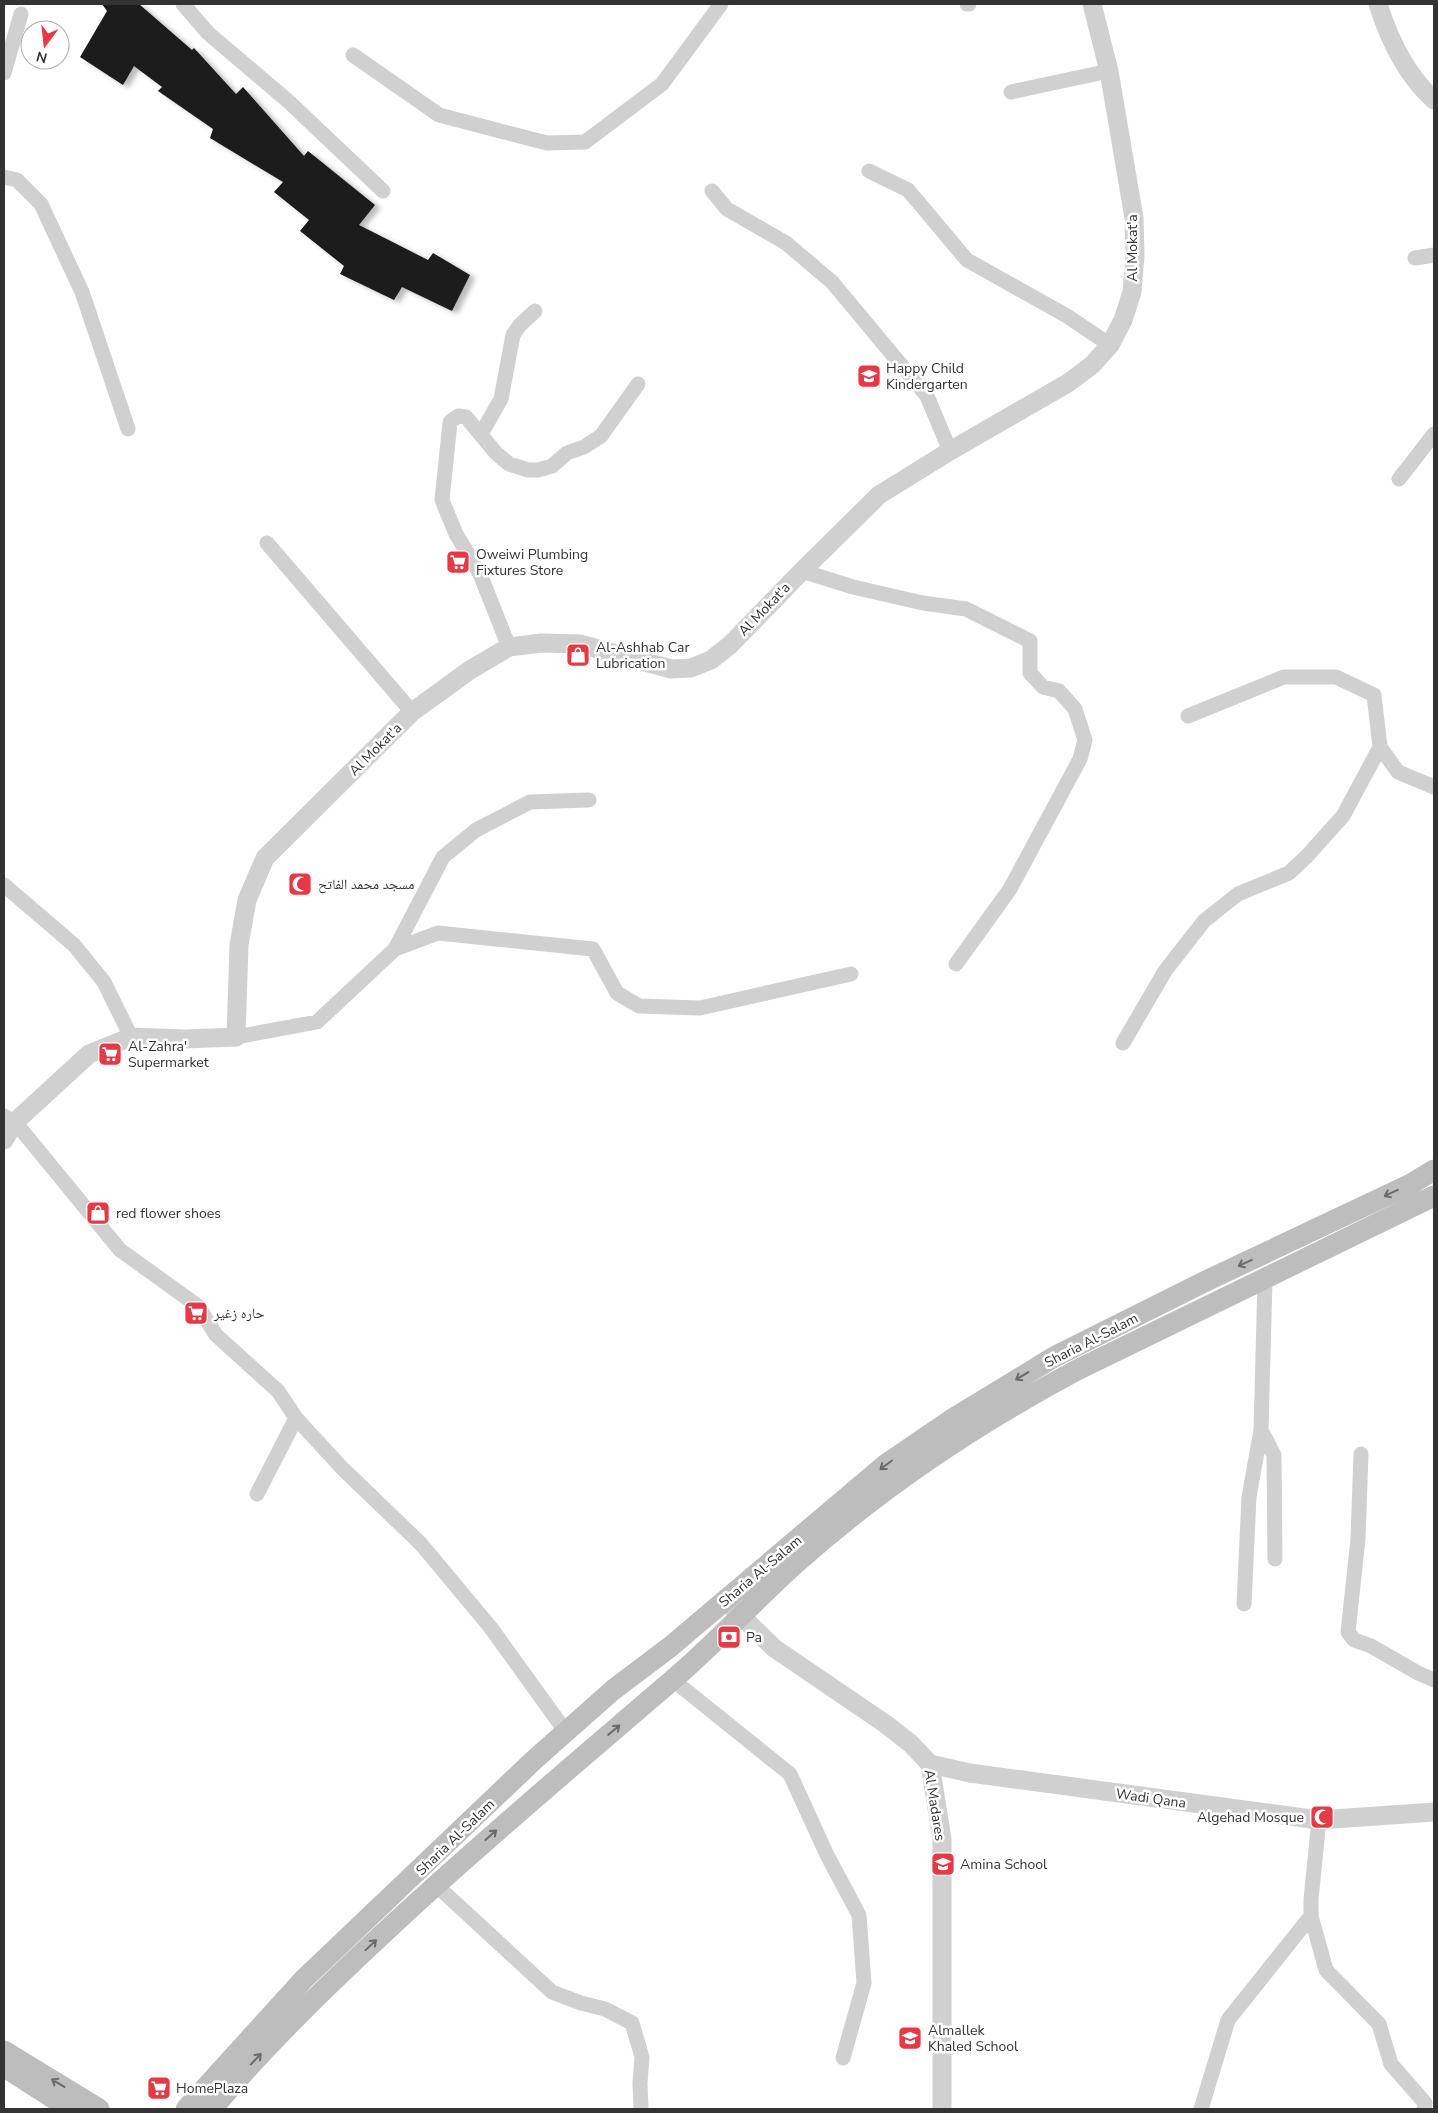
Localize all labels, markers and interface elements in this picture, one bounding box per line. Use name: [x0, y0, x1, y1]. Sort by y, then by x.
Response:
north arrow: [20, 20, 70, 70]
text: N: [34, 47, 49, 68]
street label: Al Mokat'a: [1123, 214, 1142, 282]
place label: Happy Child Kindergarten: [886, 359, 968, 394]
school or university icon: Happy Child Kindergarten: [856, 363, 882, 389]
place label: Oweiwi Plumbing Fixtures Store: [476, 545, 588, 580]
supermarket icon: Oweiwi Plumbing Fixtures Store: [445, 549, 471, 575]
street label: Al Mokat'a: [734, 578, 795, 640]
place label: Al-Ashhab Car Lubrication: [596, 638, 689, 673]
shop icon: Al-Ashhab Car Lubrication: [565, 642, 591, 668]
street label: Al Mokat'a: [345, 719, 406, 780]
mosque icon: مسجد محمد الفاتح: [287, 871, 313, 897]
place label: مسجد محمد الفاتح: [318, 875, 414, 894]
place label: Al-Zahra' Supermarket: [128, 1037, 209, 1072]
supermarket icon: Al-Zahra' Supermarket: [97, 1041, 123, 1067]
one-way arrow: [1384, 1189, 1399, 1199]
shop icon: red flower shoes: [85, 1200, 111, 1226]
place label: red flower shoes: [116, 1204, 221, 1223]
one-way arrow: [1237, 1258, 1252, 1268]
supermarket icon: حاره زغير: [183, 1300, 209, 1326]
place label: حاره زغير: [213, 1304, 264, 1323]
street label: Sharia Al-Salam: [1041, 1309, 1141, 1372]
one-way arrow: [1015, 1372, 1029, 1382]
one-way arrow: [879, 1460, 893, 1470]
street label: Sharia Al-Salam: [715, 1531, 806, 1612]
bank icon: Pa: [716, 1624, 742, 1650]
place label: Pa: [746, 1628, 762, 1647]
one-way arrow: [608, 1724, 621, 1735]
street label: Al Madares: [919, 1768, 950, 1842]
street label: Wadi Qana: [1115, 1784, 1187, 1813]
street label: Sharia Al-Salam: [412, 1795, 499, 1880]
mosque icon: Algehad Mosque: [1309, 1804, 1335, 1830]
place label: Algehad Mosque: [1197, 1808, 1304, 1827]
one-way arrow: [485, 1830, 498, 1841]
school or university icon: Amina School: [930, 1851, 956, 1877]
place label: Amina School: [960, 1855, 1048, 1874]
one-way arrow: [364, 1939, 377, 1951]
place label: Almallek Khaled School: [928, 2021, 1019, 2056]
school or university icon: Almallek Khaled School: [897, 2025, 923, 2051]
one-way arrow: [250, 2053, 262, 2066]
supermarket icon: HomePlaza: [146, 2075, 172, 2101]
one-way arrow: [51, 2078, 66, 2088]
place label: HomePlaza: [176, 2079, 248, 2098]

